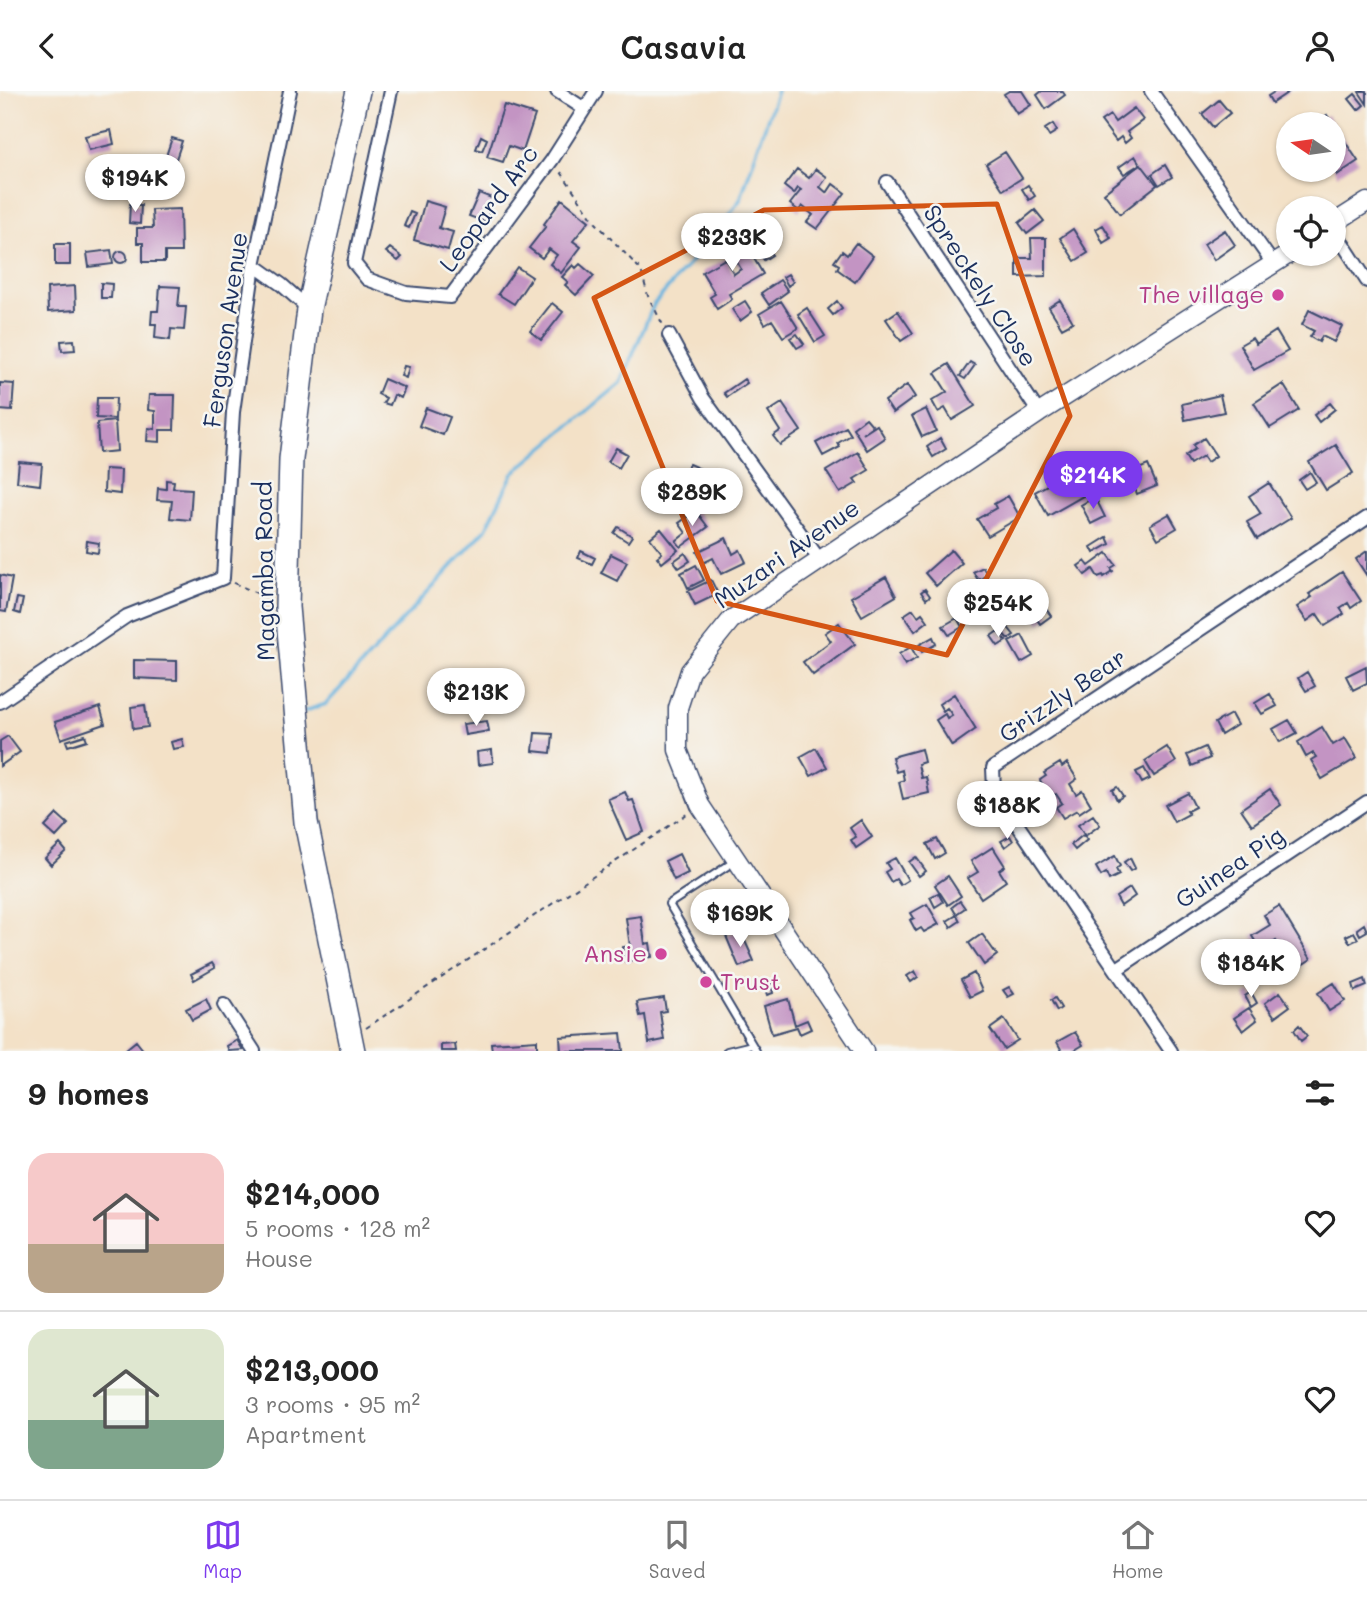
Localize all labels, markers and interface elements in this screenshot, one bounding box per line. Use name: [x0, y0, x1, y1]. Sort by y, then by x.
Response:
text: Casavia: [620, 25, 747, 67]
icon: back: [28, 27, 66, 65]
icon: person: [1301, 27, 1339, 65]
north arrow: [1276, 112, 1346, 182]
map controls: [1276, 112, 1346, 266]
street label: Leopard Arc: [431, 139, 544, 278]
pin: $194K: [86, 155, 184, 214]
text: $194K: [101, 162, 169, 192]
button: locate: [1276, 196, 1346, 266]
street label: Spreckely Close: [917, 198, 1045, 372]
pin: $233K: [683, 213, 781, 273]
text: $233K: [697, 221, 767, 251]
street label: Ferguson Avenue: [195, 230, 254, 430]
place label: The village: [1139, 278, 1264, 309]
marker: The village: [1270, 287, 1286, 303]
pin: $214K: [1044, 451, 1142, 511]
text: $214K: [1060, 459, 1126, 489]
pin: $289K: [643, 469, 741, 528]
text: $289K: [657, 476, 727, 506]
street label: Magamba Road: [246, 481, 281, 661]
street label: Muzari Avenue: [707, 491, 865, 614]
pin: $254K: [949, 580, 1047, 639]
text: $254K: [963, 587, 1033, 617]
street label: Grizzly Bear: [993, 641, 1132, 749]
pin: $213K: [427, 669, 525, 728]
text: $213K: [443, 676, 509, 706]
pin: $188K: [958, 781, 1056, 841]
text: $188K: [973, 789, 1041, 819]
street label: Guinea Pig: [1169, 819, 1290, 915]
pin: $169K: [691, 889, 789, 949]
text: $169K: [706, 897, 774, 927]
place label: Ansie: [583, 937, 647, 968]
pin: $184K: [1202, 939, 1300, 999]
marker: Ansie: [653, 946, 669, 962]
text: $184K: [1217, 947, 1285, 977]
place label: Trust: [720, 965, 781, 996]
marker: Trust: [698, 974, 714, 990]
text: 9 homes: [28, 1073, 149, 1113]
icon: filters: [1301, 1074, 1339, 1112]
text: $214,000: [245, 1173, 380, 1213]
icon: home: [84, 1181, 168, 1265]
icon: heart: [1301, 1204, 1339, 1242]
text: 5 rooms · 128 m²: [245, 1213, 430, 1243]
text: House: [245, 1243, 313, 1273]
text: $213,000: [245, 1349, 379, 1389]
icon: home: [84, 1357, 168, 1441]
icon: heart: [1301, 1380, 1339, 1418]
text: 3 rooms · 95 m²: [245, 1389, 420, 1419]
text: Apartment: [245, 1419, 367, 1449]
tab: Map: [203, 1516, 242, 1583]
tab: Saved: [649, 1516, 705, 1583]
tab: Home: [1112, 1516, 1164, 1583]

